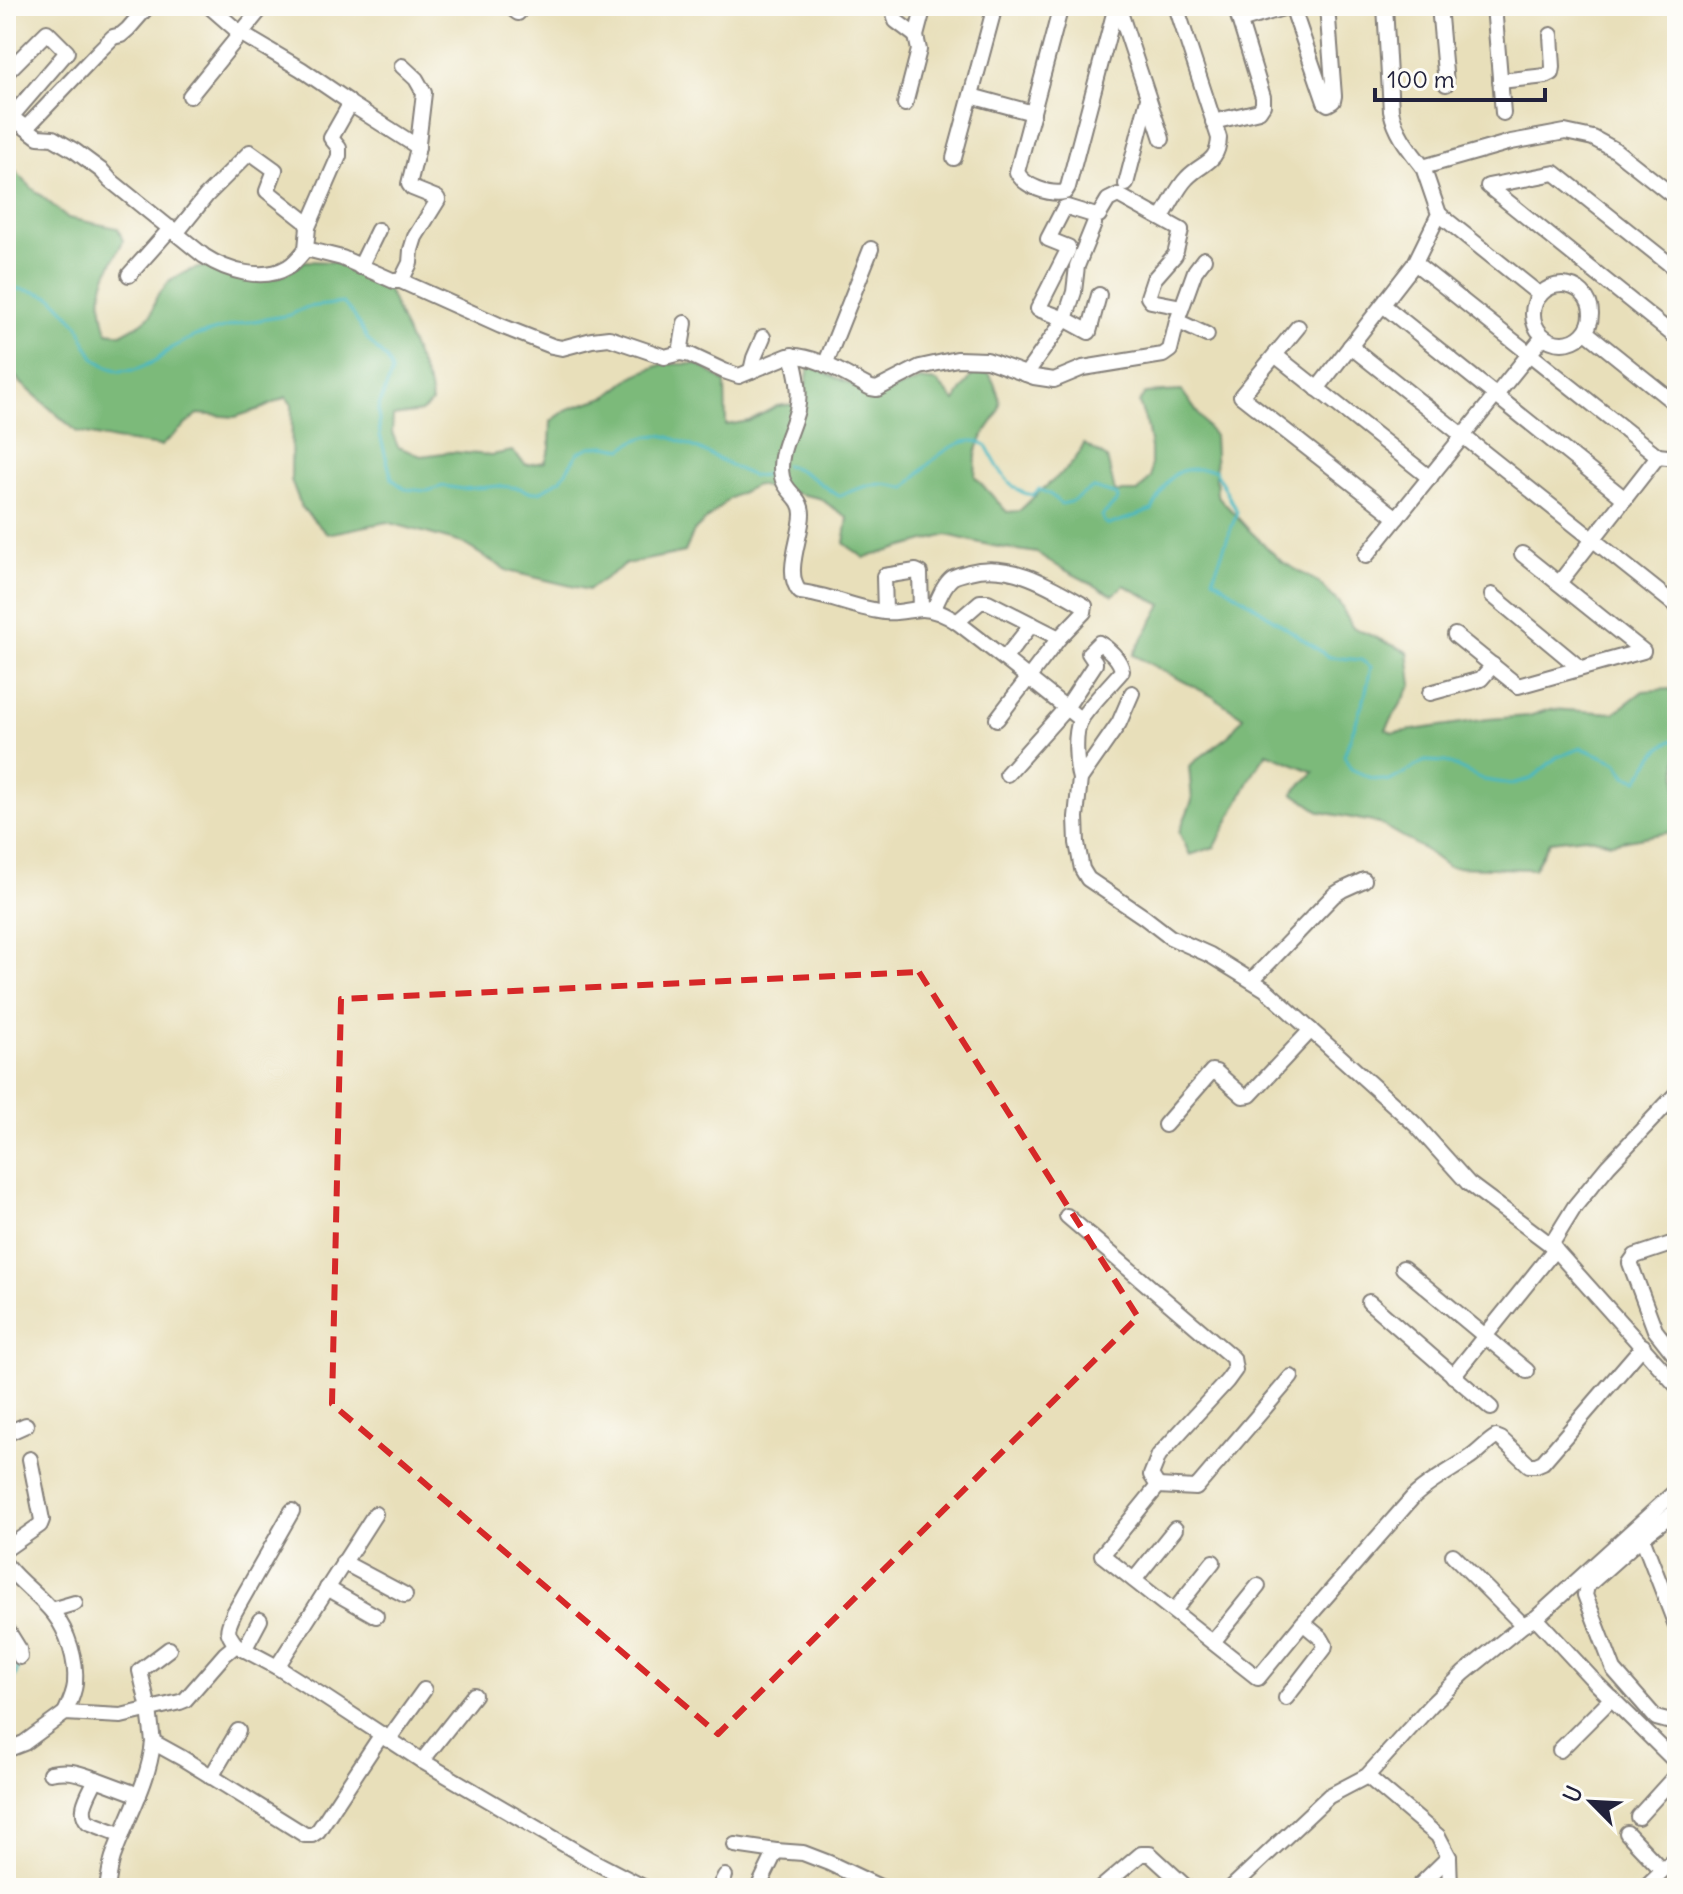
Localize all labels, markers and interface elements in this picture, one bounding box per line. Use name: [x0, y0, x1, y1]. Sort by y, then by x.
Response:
scale bar: [1375, 52, 1545, 102]
text: 100 m: [1387, 64, 1455, 94]
north arrow: [1551, 1762, 1631, 1842]
text: U: [1557, 1781, 1589, 1806]

